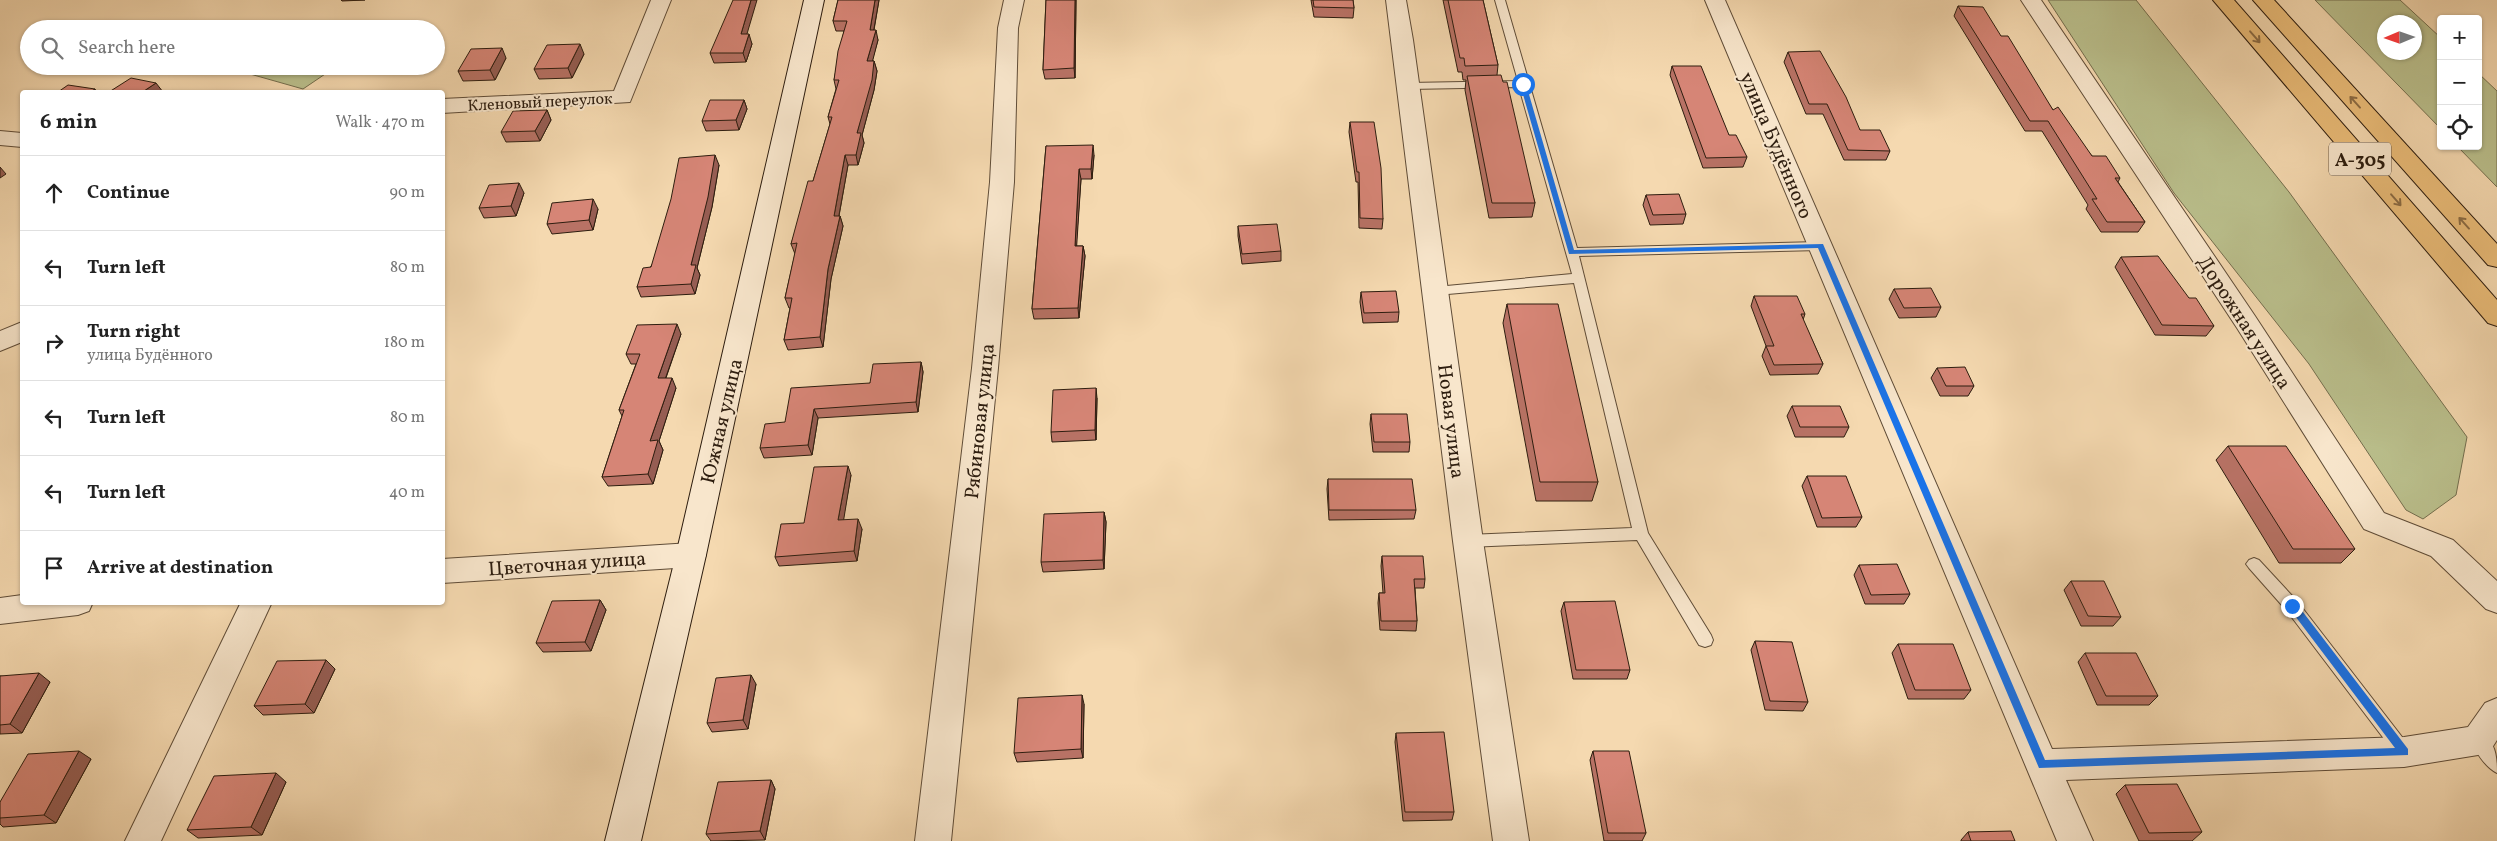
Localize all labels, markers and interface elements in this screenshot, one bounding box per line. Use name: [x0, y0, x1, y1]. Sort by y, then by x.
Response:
north arrow: [2377, 15, 2422, 60]
map controls: [2437, 15, 2482, 150]
button: +: [2437, 15, 2482, 60]
search box: [20, 20, 445, 75]
one-way arrow: [2249, 30, 2260, 43]
icon: search: [38, 34, 66, 62]
text: Search here: [78, 35, 175, 61]
button: −: [2437, 60, 2482, 105]
street label: улица Будённого: [1732, 68, 1819, 224]
route start: [1512, 73, 1535, 96]
street label: Кленовый переулок: [467, 88, 614, 118]
one-way arrow: [2349, 96, 2361, 109]
button: locate: [2437, 105, 2482, 150]
text: 6 min: [40, 108, 97, 137]
text: Walk · 470 m: [335, 112, 425, 134]
road number: А-305: [2329, 142, 2391, 176]
icon: ahead: [40, 179, 68, 207]
text: Continue: [87, 180, 170, 206]
text: 90 m: [389, 182, 425, 204]
one-way arrow: [2390, 193, 2401, 206]
one-way arrow: [2458, 216, 2470, 229]
street label: Дорожная улица: [2190, 251, 2297, 395]
icon: left: [40, 254, 68, 282]
text: Turn left: [87, 255, 166, 281]
text: 80 m: [390, 257, 425, 279]
text: Turn right: [87, 319, 180, 345]
icon: right: [40, 329, 68, 357]
text: 180 m: [384, 332, 425, 354]
street label: Рябиновая улица: [959, 342, 1003, 500]
text: улица Будённого: [87, 345, 213, 367]
street label: Южная улица: [695, 356, 751, 487]
street label: Новая улица: [1429, 362, 1471, 480]
icon: left: [40, 404, 68, 432]
text: Turn left: [87, 405, 166, 431]
text: 80 m: [390, 407, 425, 429]
icon: left: [40, 479, 68, 507]
text: Turn left: [87, 480, 166, 506]
text: 40 m: [389, 482, 425, 504]
street label: Цветочная улица: [487, 546, 647, 584]
icon: arrive: [40, 554, 68, 582]
text: Arrive at destination: [87, 555, 273, 581]
route end: [2281, 595, 2304, 618]

